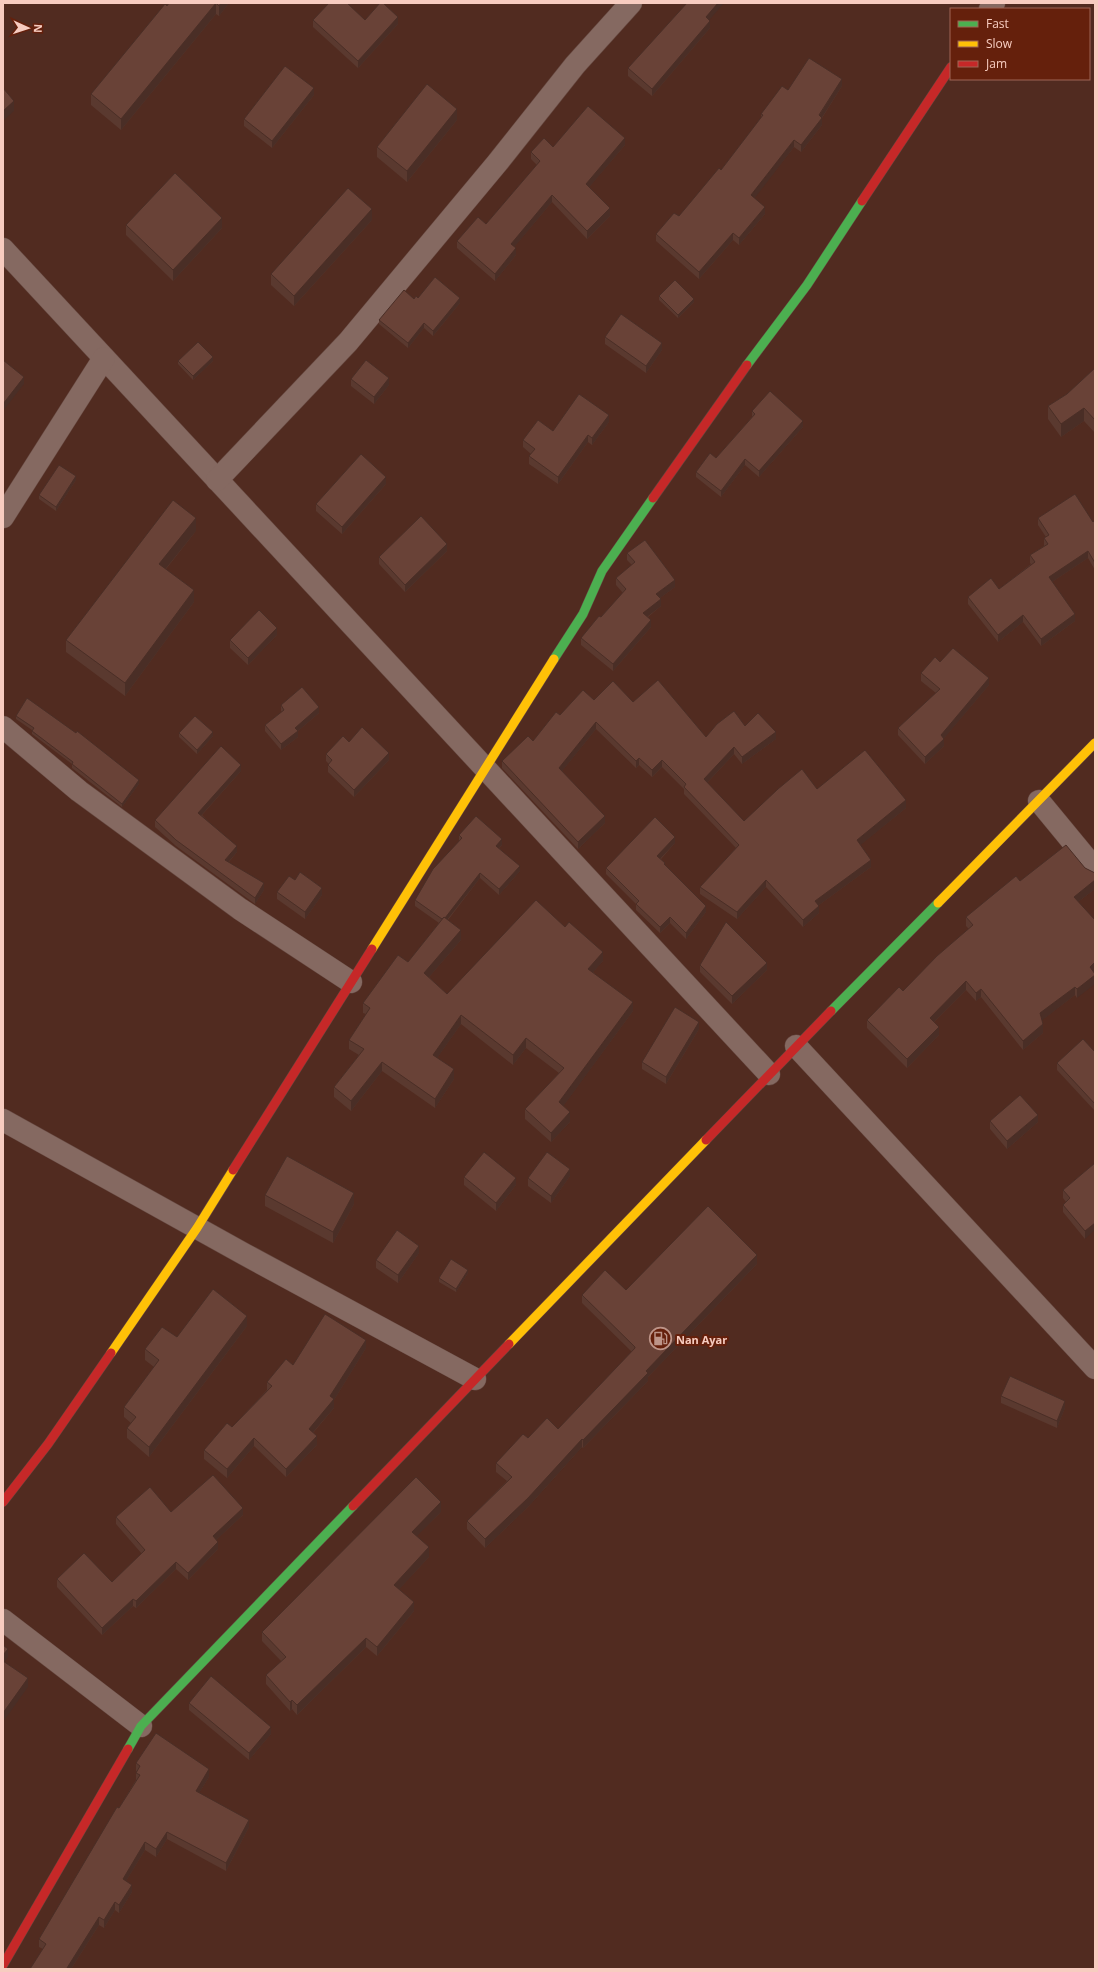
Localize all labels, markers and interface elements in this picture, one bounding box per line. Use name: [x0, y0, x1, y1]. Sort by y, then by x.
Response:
north arrow: [8, 8, 48, 48]
legend: [950, 8, 1090, 80]
text: Fast: [986, 15, 1009, 32]
text: N: [31, 24, 46, 33]
text: Slow: [986, 35, 1013, 52]
text: Jam: [985, 55, 1007, 72]
fuel station icon: Nan Ayar: [647, 1326, 673, 1352]
place label: Nan Ayar: [676, 1332, 727, 1347]

